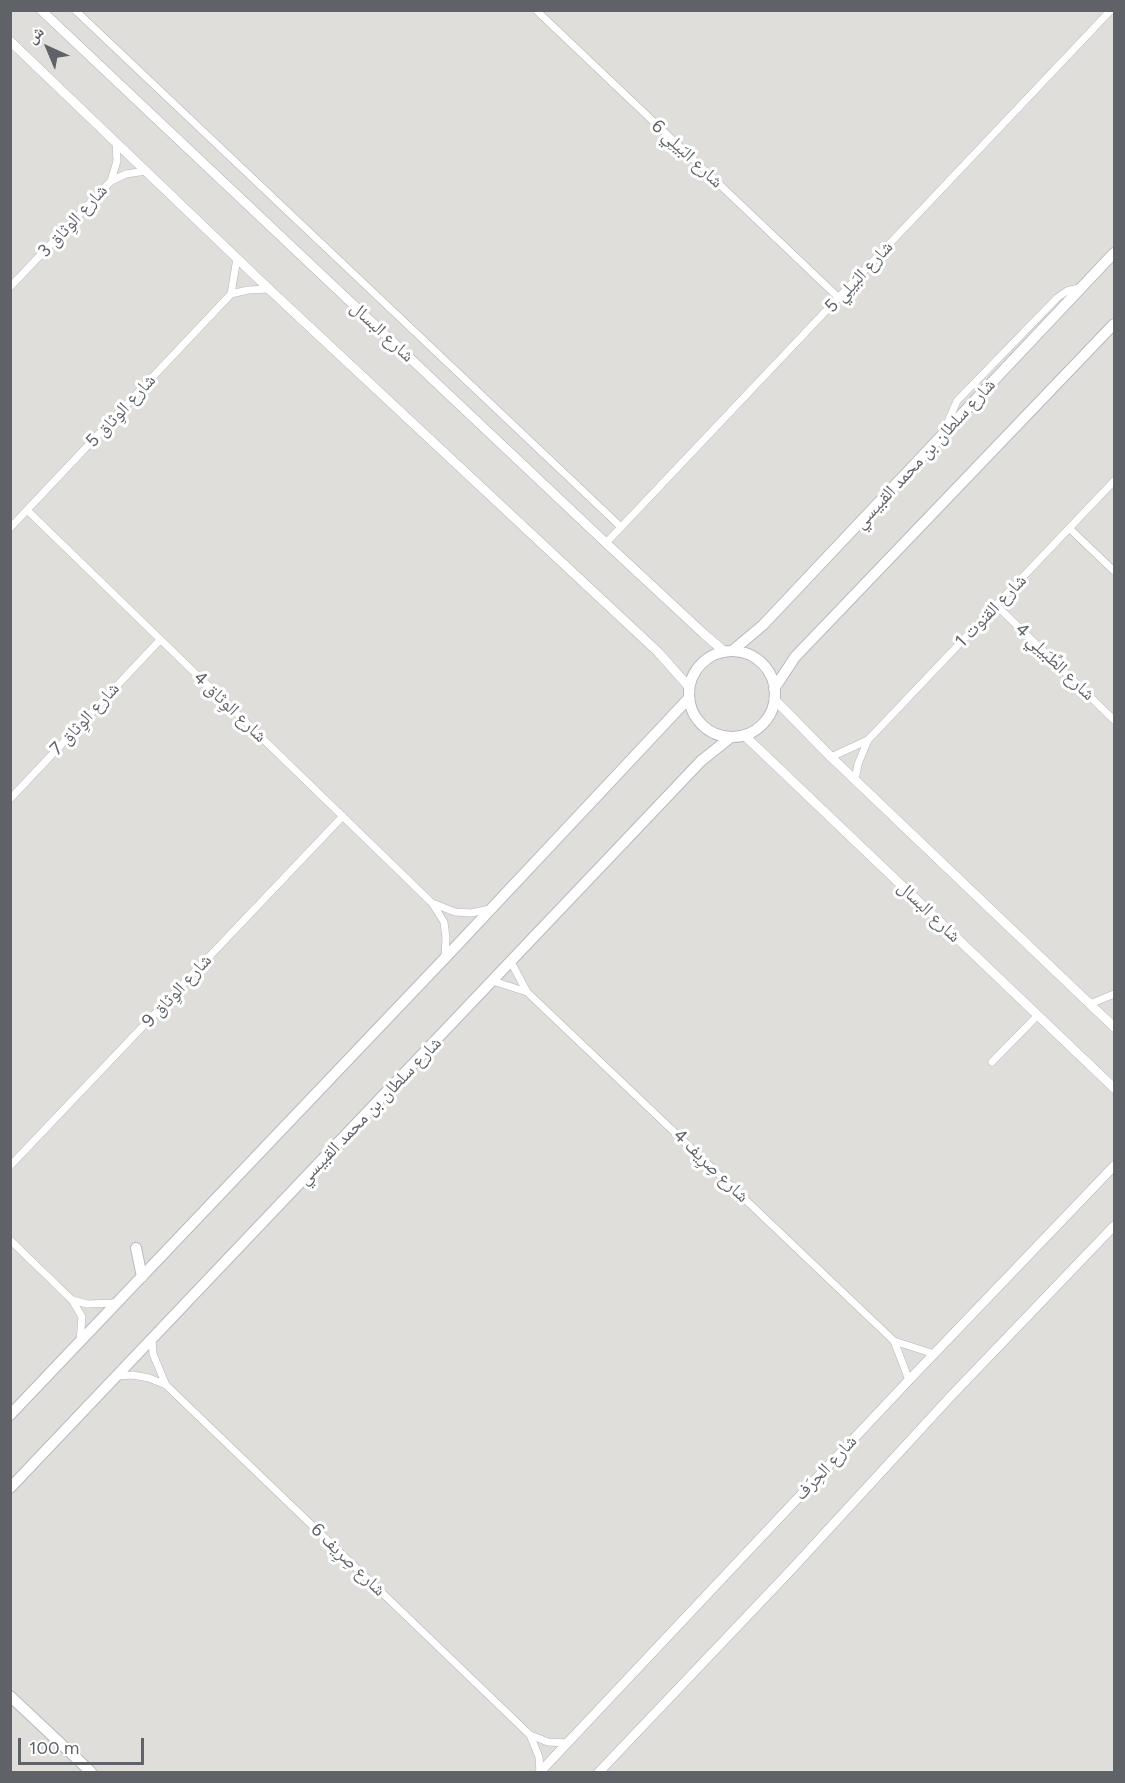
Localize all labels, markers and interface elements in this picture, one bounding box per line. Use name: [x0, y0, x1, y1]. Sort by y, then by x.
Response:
north arrow: [18, 18, 78, 78]
text: ش: [22, 22, 48, 47]
street label: شارع البَيلِي 6: [647, 115, 727, 193]
street label: شارع الوِثاق 3: [34, 180, 112, 262]
street label: شارع البَيلِي 5: [820, 237, 898, 317]
street label: شارع البسال: [346, 297, 418, 367]
street label: شارع الوِثاق 5: [82, 370, 160, 452]
street label: شارع سلطان بن محمد القبيسي: [850, 374, 1000, 534]
street label: شارع القنوت 1: [951, 570, 1031, 652]
street label: شارع الطِّبَيلِي 4: [1011, 619, 1099, 705]
street label: شارع الوِثاق 4: [189, 667, 271, 747]
street label: شارع الوِثاق 7: [46, 678, 124, 760]
street label: شارع البسال: [893, 877, 965, 947]
street label: شارع الوِثاق 9: [138, 950, 216, 1032]
street label: شارع سلطان بن محمد القبيسي: [294, 1032, 446, 1190]
street label: شارع صِرِيف 4: [669, 1125, 753, 1207]
street label: شارع الحِرَف: [790, 1431, 862, 1505]
street label: شارع صِرِيف 6: [306, 1519, 390, 1601]
scale bar: [21, 1726, 147, 1764]
text: 100 m: [29, 1737, 79, 1759]

